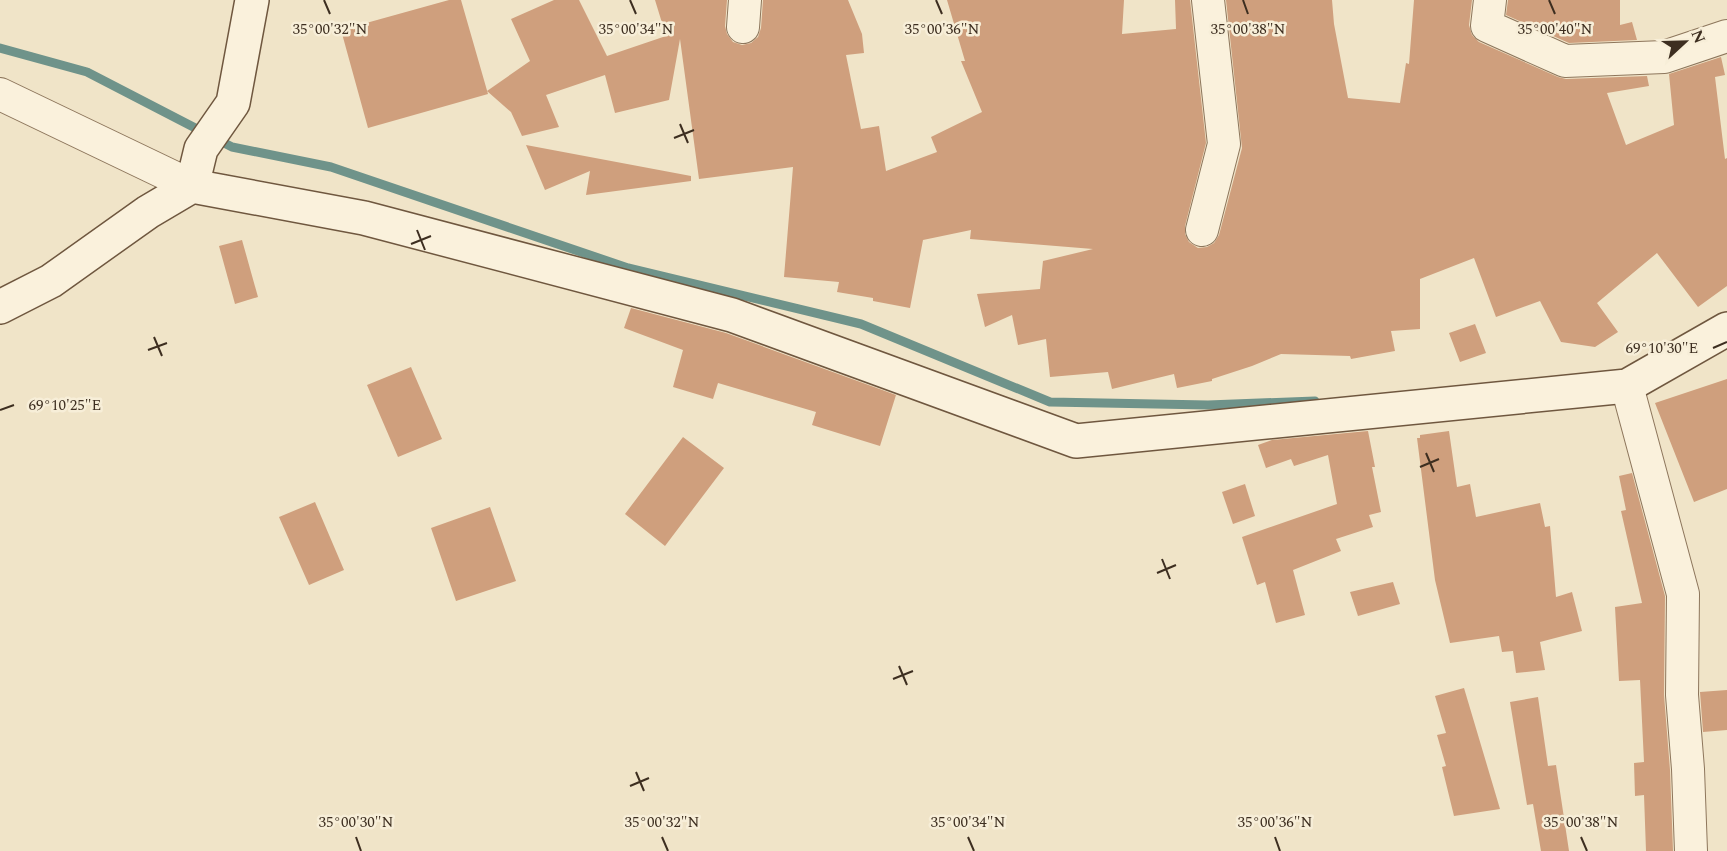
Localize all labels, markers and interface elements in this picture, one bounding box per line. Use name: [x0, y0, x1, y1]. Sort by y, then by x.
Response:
north arrow: [1655, 12, 1715, 72]
text: 35°00'32"N: [293, 18, 368, 41]
text: 35°00'34"N: [599, 18, 674, 41]
text: 35°00'36"N: [905, 18, 980, 41]
text: 35°00'38"N: [1211, 18, 1286, 41]
text: 35°00'40"N: [1518, 18, 1593, 41]
text: N: [1684, 26, 1712, 47]
text: 69°10'30"E: [1626, 337, 1698, 360]
text: 69°10'25"E: [29, 394, 101, 417]
text: 35°00'30"N: [319, 811, 394, 834]
text: 35°00'32"N: [625, 811, 700, 834]
text: 35°00'34"N: [931, 811, 1006, 834]
text: 35°00'36"N: [1238, 811, 1313, 834]
text: 35°00'38"N: [1544, 811, 1619, 834]

